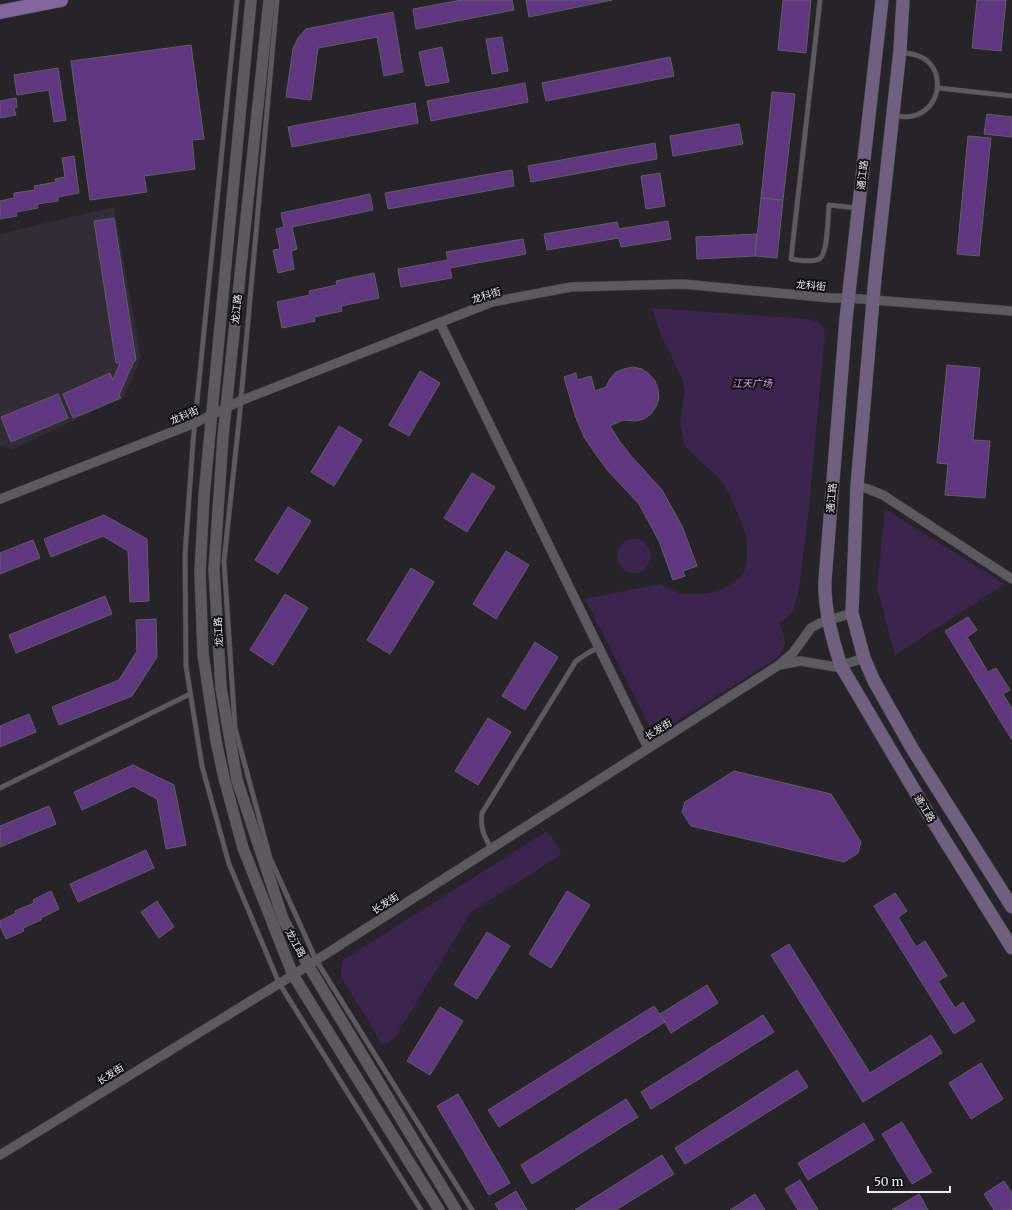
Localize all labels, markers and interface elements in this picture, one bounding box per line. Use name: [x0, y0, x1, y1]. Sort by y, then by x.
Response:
street label: 通江路: [854, 159, 871, 191]
street label: 龙科街: [795, 278, 826, 293]
street label: 龙科街: [470, 285, 502, 306]
street label: 龙江路: [228, 293, 245, 325]
park label: 江天广场: [732, 377, 773, 390]
street label: 龙科街: [168, 404, 201, 427]
street label: 通江路: [824, 483, 839, 514]
street label: 龙江路: [211, 617, 226, 647]
street label: 长发街: [642, 716, 674, 743]
street label: 通江路: [911, 792, 938, 824]
street label: 长发街: [369, 890, 401, 917]
street label: 龙江路: [283, 927, 309, 960]
street label: 长发街: [94, 1061, 126, 1088]
scale bar: [868, 1168, 950, 1194]
text: 50 m: [874, 1174, 903, 1189]

